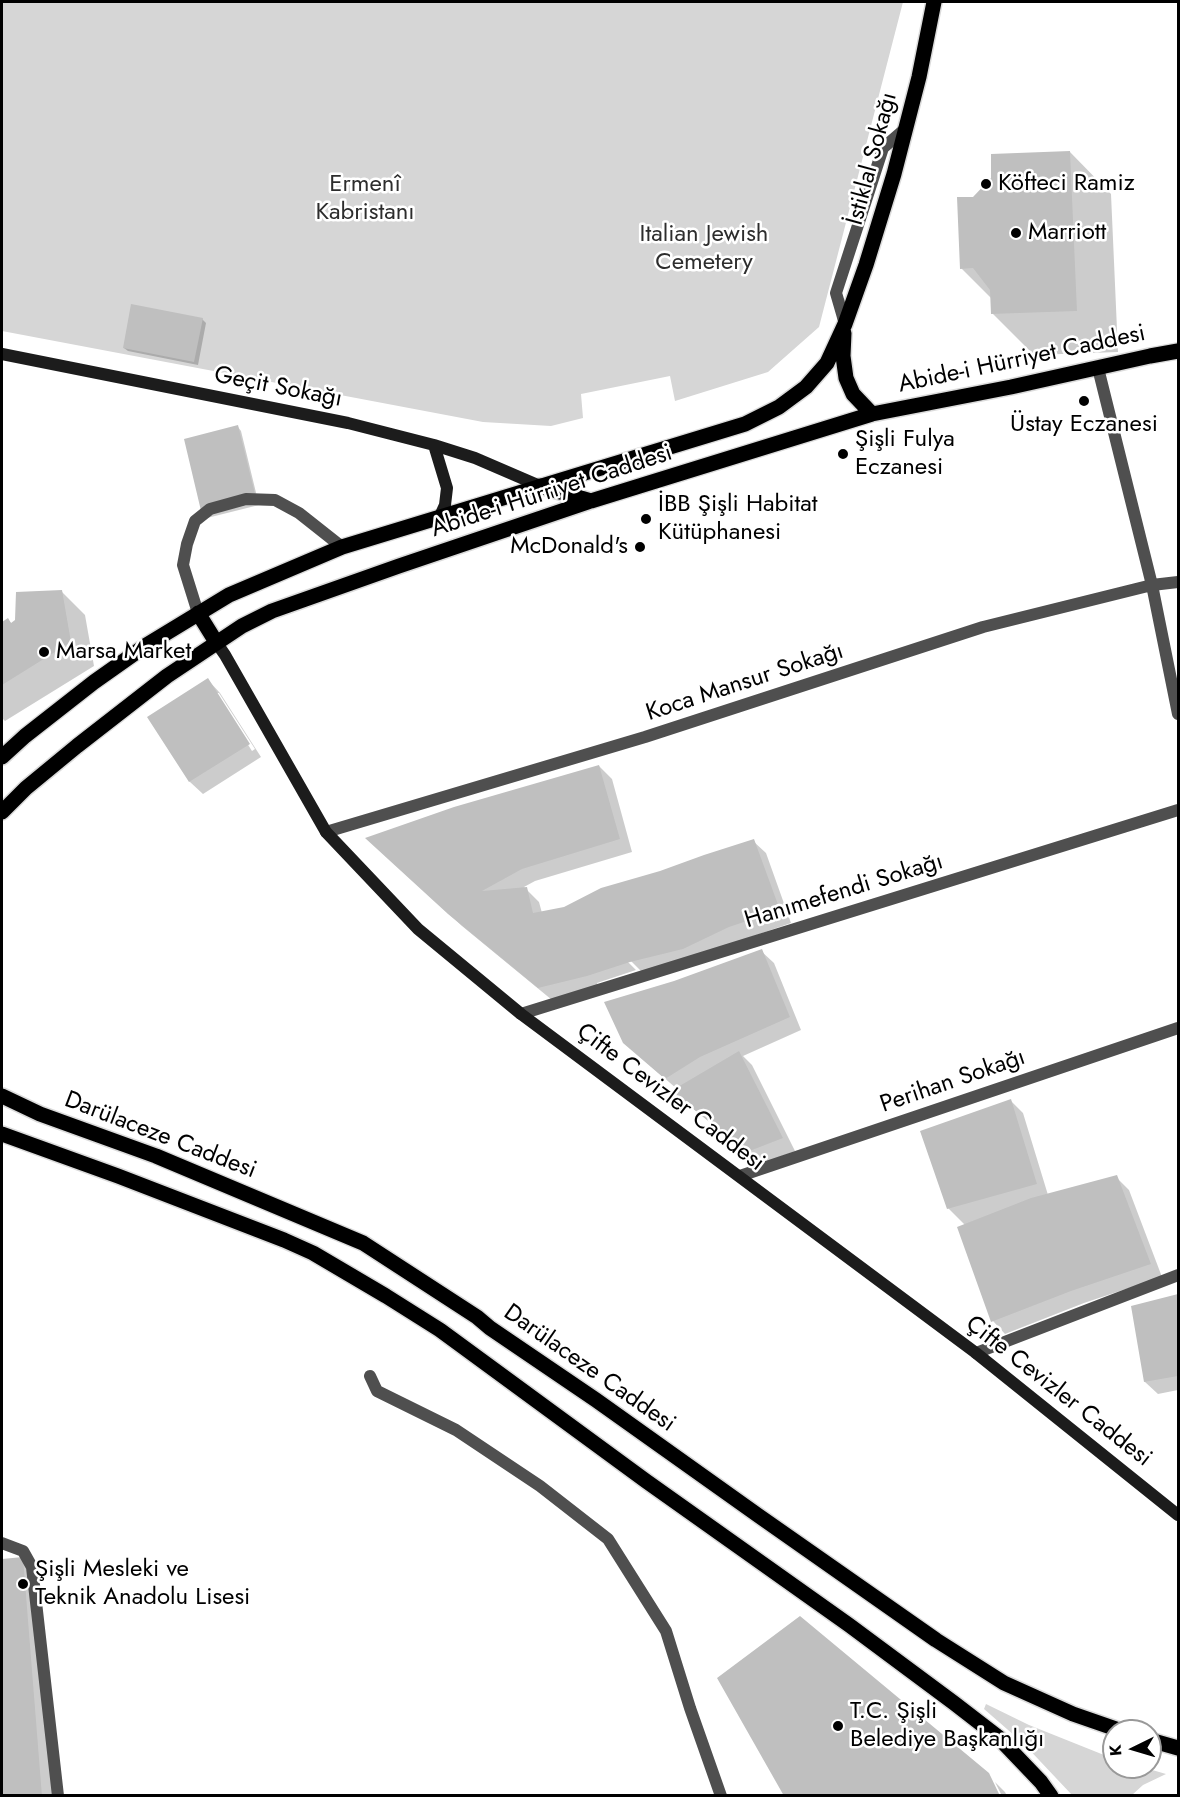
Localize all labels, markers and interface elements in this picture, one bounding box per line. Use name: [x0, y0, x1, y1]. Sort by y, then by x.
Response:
street label: İstiklal Sokağı: [841, 90, 905, 228]
place label: Köfteci Ramiz: [998, 170, 1135, 198]
park label: Ermenî Kabristanı: [315, 171, 415, 227]
marker: Köfteci Ramiz: [979, 177, 993, 191]
place label: Marriott: [1028, 219, 1106, 247]
park label: Italian Jewish Cemetery: [640, 221, 768, 277]
marker: Marriott: [1009, 226, 1023, 240]
street label: Abide-i Hürriyet Caddesi: [896, 320, 1148, 400]
street label: Geçit Sokağı: [211, 361, 345, 415]
marker: Üstay Eczanesi: [1077, 394, 1091, 408]
place label: Üstay Eczanesi: [1010, 411, 1158, 439]
place label: Şişli Fulya Eczanesi: [855, 426, 955, 482]
street label: Abide-i Hürriyet Caddesi: [428, 439, 676, 545]
marker: Şişli Fulya Eczanesi: [836, 447, 850, 461]
place label: İBB Şişli Habitat Kütüphanesi: [658, 491, 818, 547]
marker: İBB Şişli Habitat Kütüphanesi: [639, 512, 653, 526]
place label: McDonald's: [510, 533, 628, 561]
marker: McDonald's: [633, 540, 647, 554]
place label: Marsa Market: [56, 638, 191, 666]
street label: Koca Mansur Sokağı: [643, 638, 847, 728]
marker: Marsa Market: [37, 645, 51, 659]
street label: Hanımefendi Sokağı: [741, 848, 947, 936]
street label: Çifte Cevizler Caddesi: [570, 1018, 770, 1178]
street label: Perihan Sokağı: [877, 1044, 1029, 1120]
street label: Darülaceze Caddesi: [60, 1086, 260, 1186]
street label: Darülaceze Caddesi: [498, 1299, 680, 1439]
street label: Çifte Cevizler Caddesi: [959, 1310, 1157, 1474]
place label: Şişli Mesleki ve Teknik Anadolu Lisesi: [35, 1556, 250, 1612]
marker: Şişli Mesleki ve Teknik Anadolu Lisesi: [16, 1577, 30, 1591]
place label: T.C. Şişli Belediye Başkanlığı: [850, 1698, 1044, 1754]
marker: T.C. Şişli Belediye Başkanlığı: [831, 1719, 845, 1733]
north arrow: [1102, 1719, 1162, 1779]
text: K: [1104, 1744, 1128, 1757]

